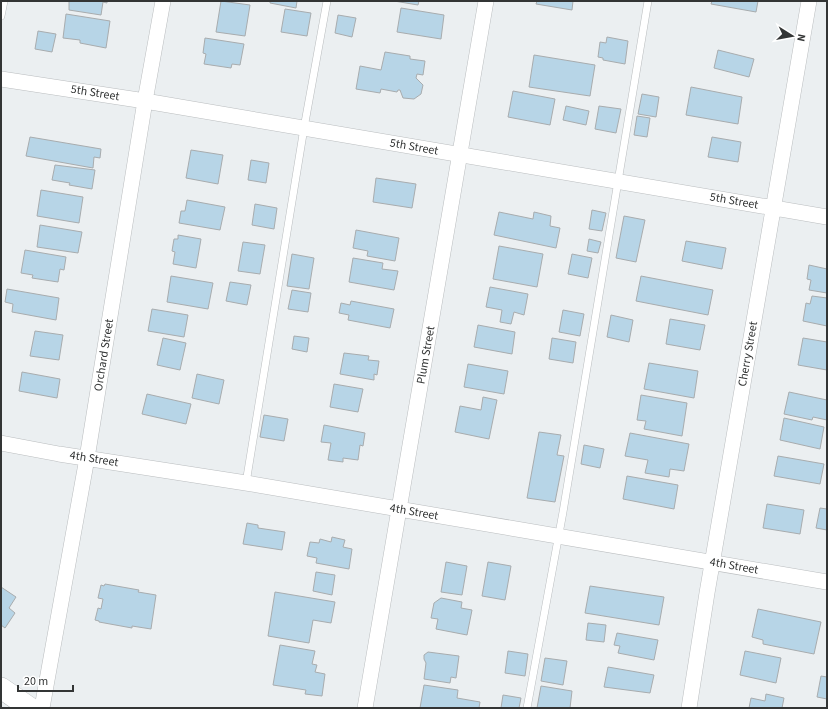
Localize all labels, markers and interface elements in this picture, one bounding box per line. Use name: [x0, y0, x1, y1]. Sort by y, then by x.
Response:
north arrow: [772, 16, 812, 56]
text: N: [793, 33, 809, 43]
street label: 5th Street: [69, 81, 121, 105]
street label: 5th Street: [388, 134, 440, 160]
street label: 5th Street: [708, 188, 760, 214]
street label: Orchard Street: [90, 318, 118, 392]
street label: Cherry Street: [734, 320, 762, 388]
street label: Plum Street: [413, 325, 439, 385]
street label: 4th Street: [68, 447, 120, 471]
street label: 4th Street: [388, 499, 440, 525]
street label: 4th Street: [708, 553, 760, 579]
scale bar: [18, 667, 73, 693]
text: 20 m: [24, 673, 48, 690]

